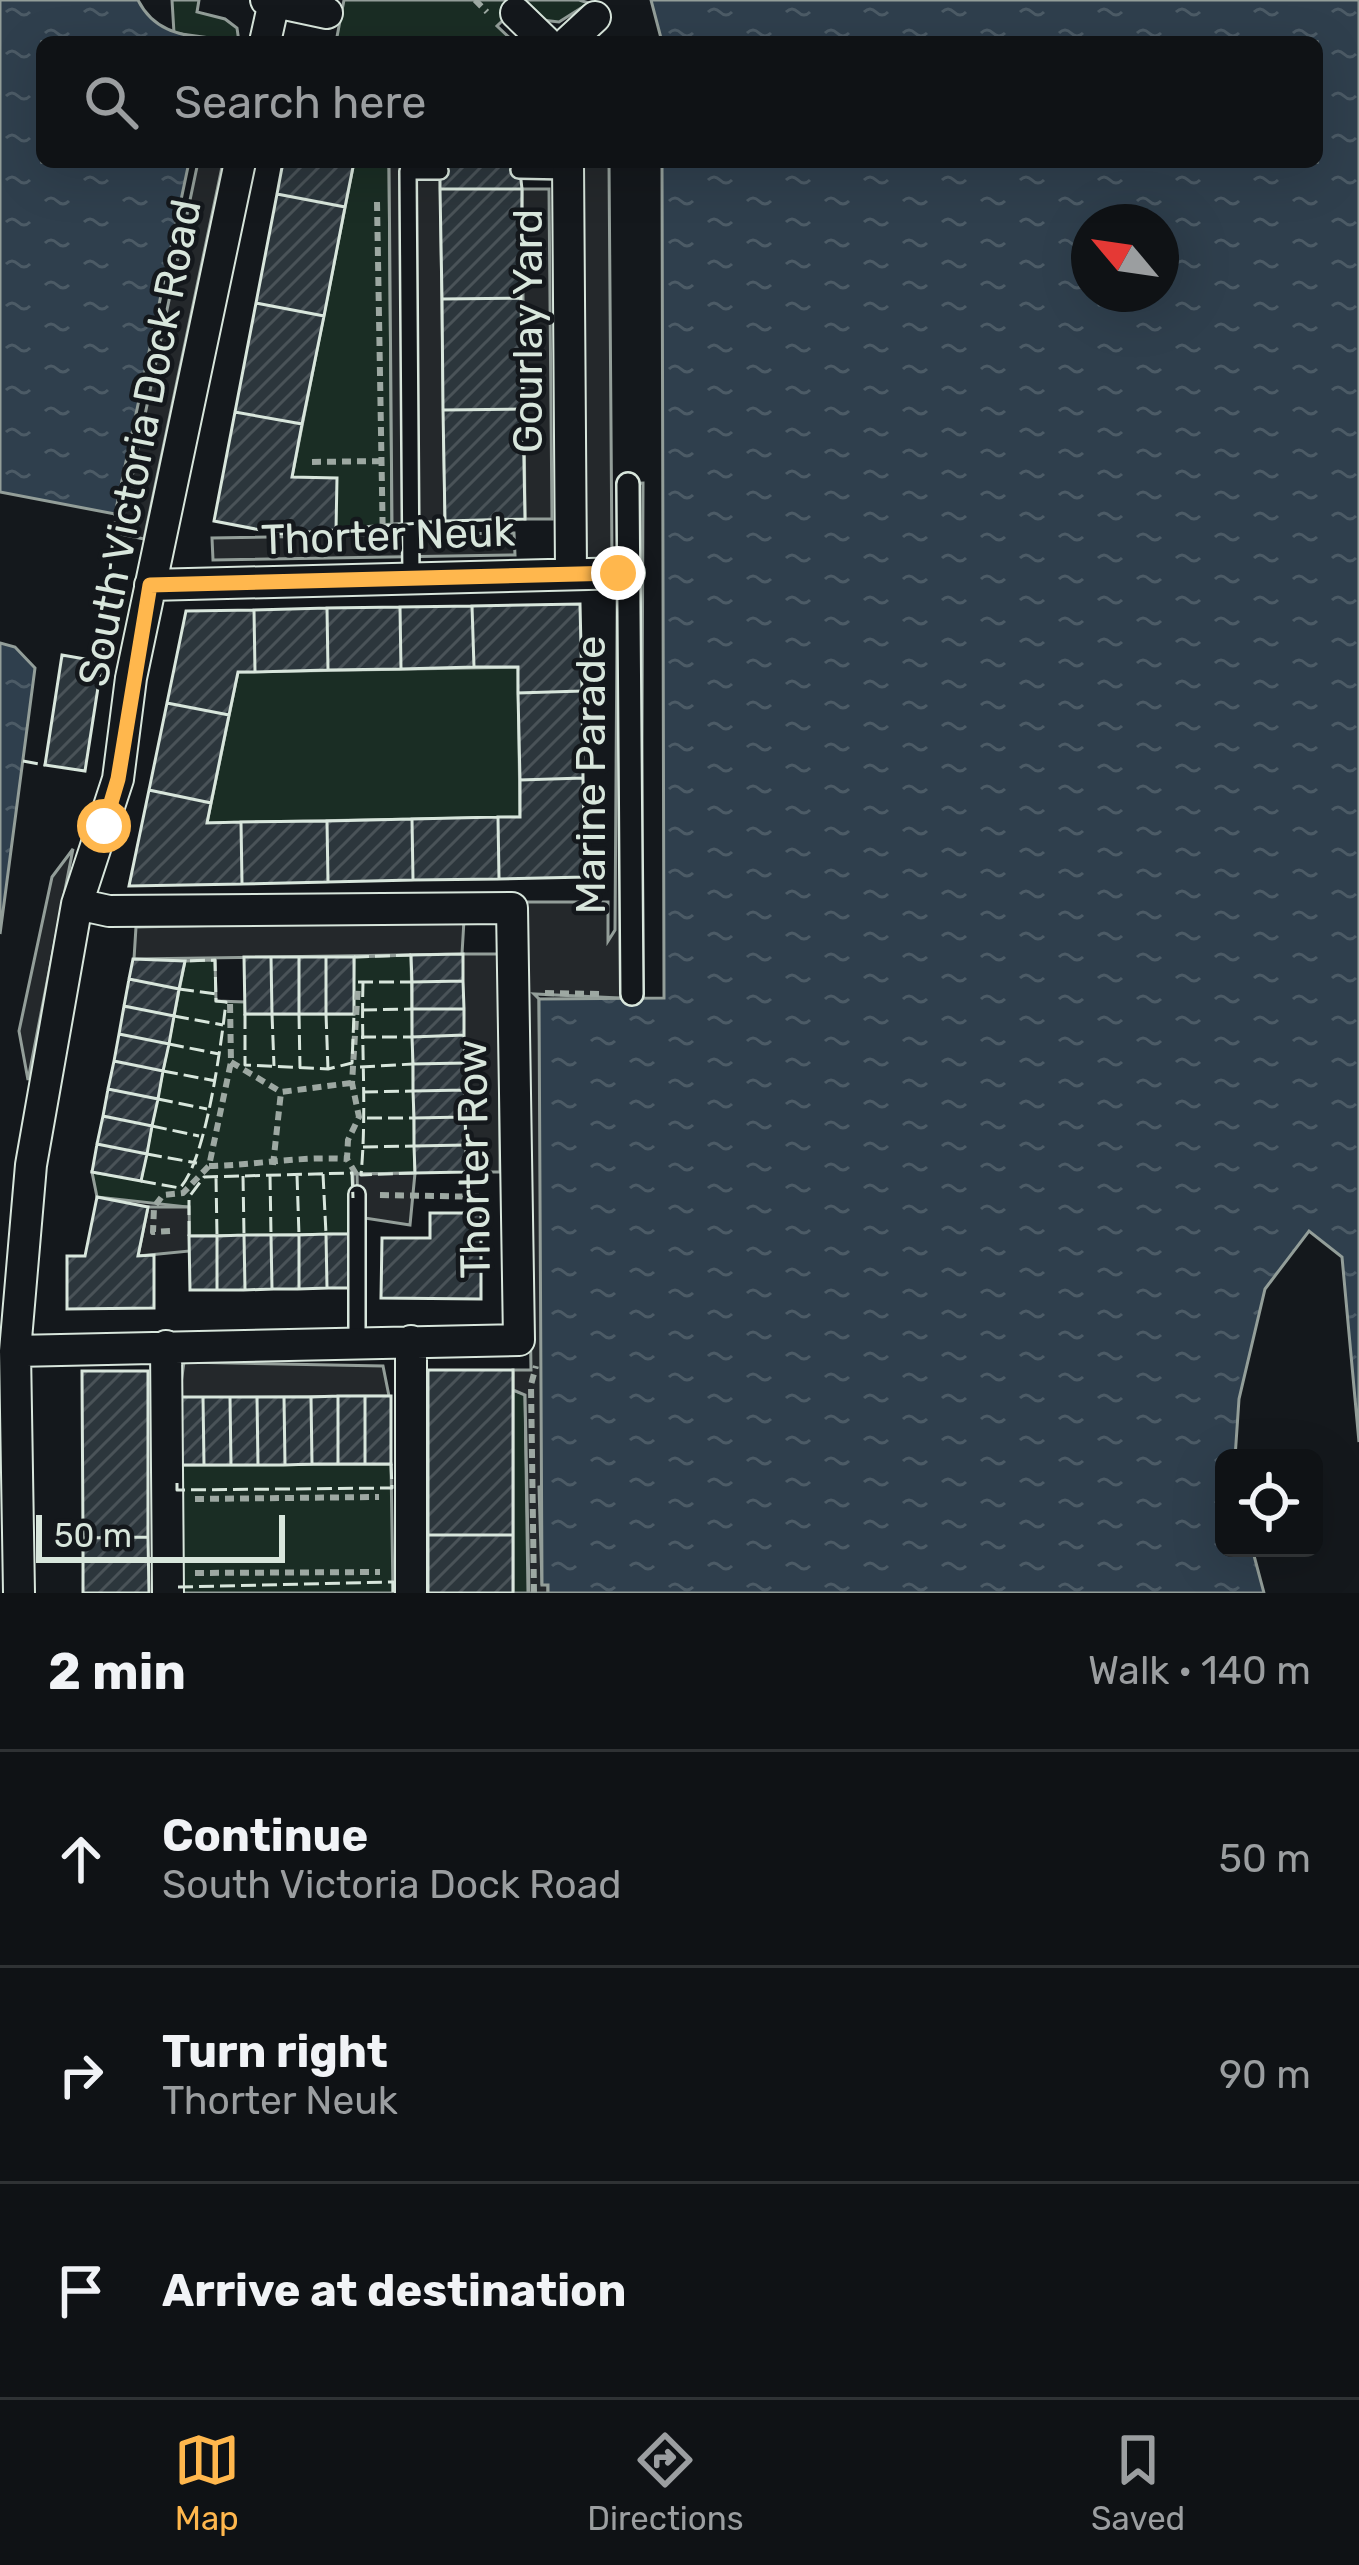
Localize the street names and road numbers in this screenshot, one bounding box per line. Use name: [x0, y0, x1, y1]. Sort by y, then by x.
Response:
street label: South Victoria Dock Road: [68, 195, 212, 691]
street label: Gourlay Yard: [503, 209, 553, 453]
street label: Thorter Neuk: [260, 507, 516, 565]
street label: Marine Parade: [566, 636, 616, 914]
street label: Thorter Row: [447, 1039, 501, 1279]

